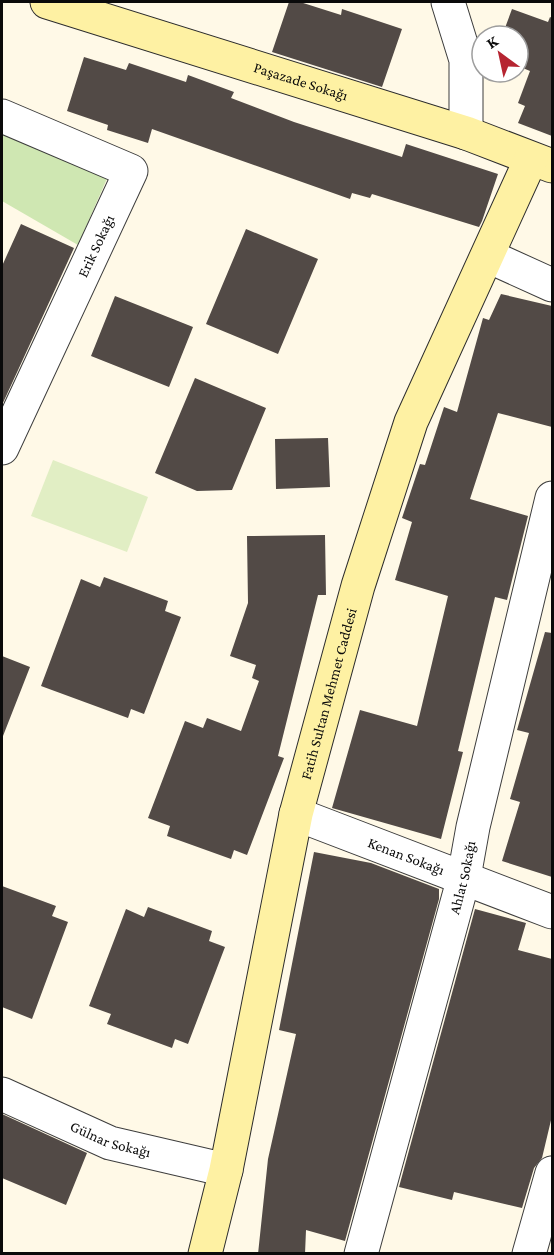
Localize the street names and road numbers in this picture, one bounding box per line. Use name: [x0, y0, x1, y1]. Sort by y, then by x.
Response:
street label: Paşazade Sokağı: [252, 59, 350, 104]
street label: Erik Sokağı: [75, 212, 118, 280]
street label: Fatih Sultan Mehmet Caddesi: [298, 606, 360, 781]
street label: Kenan Sokağı: [366, 834, 447, 878]
street label: Ahlat Sokağı: [446, 839, 479, 916]
street label: Gülnar Sokağı: [68, 1118, 152, 1160]

